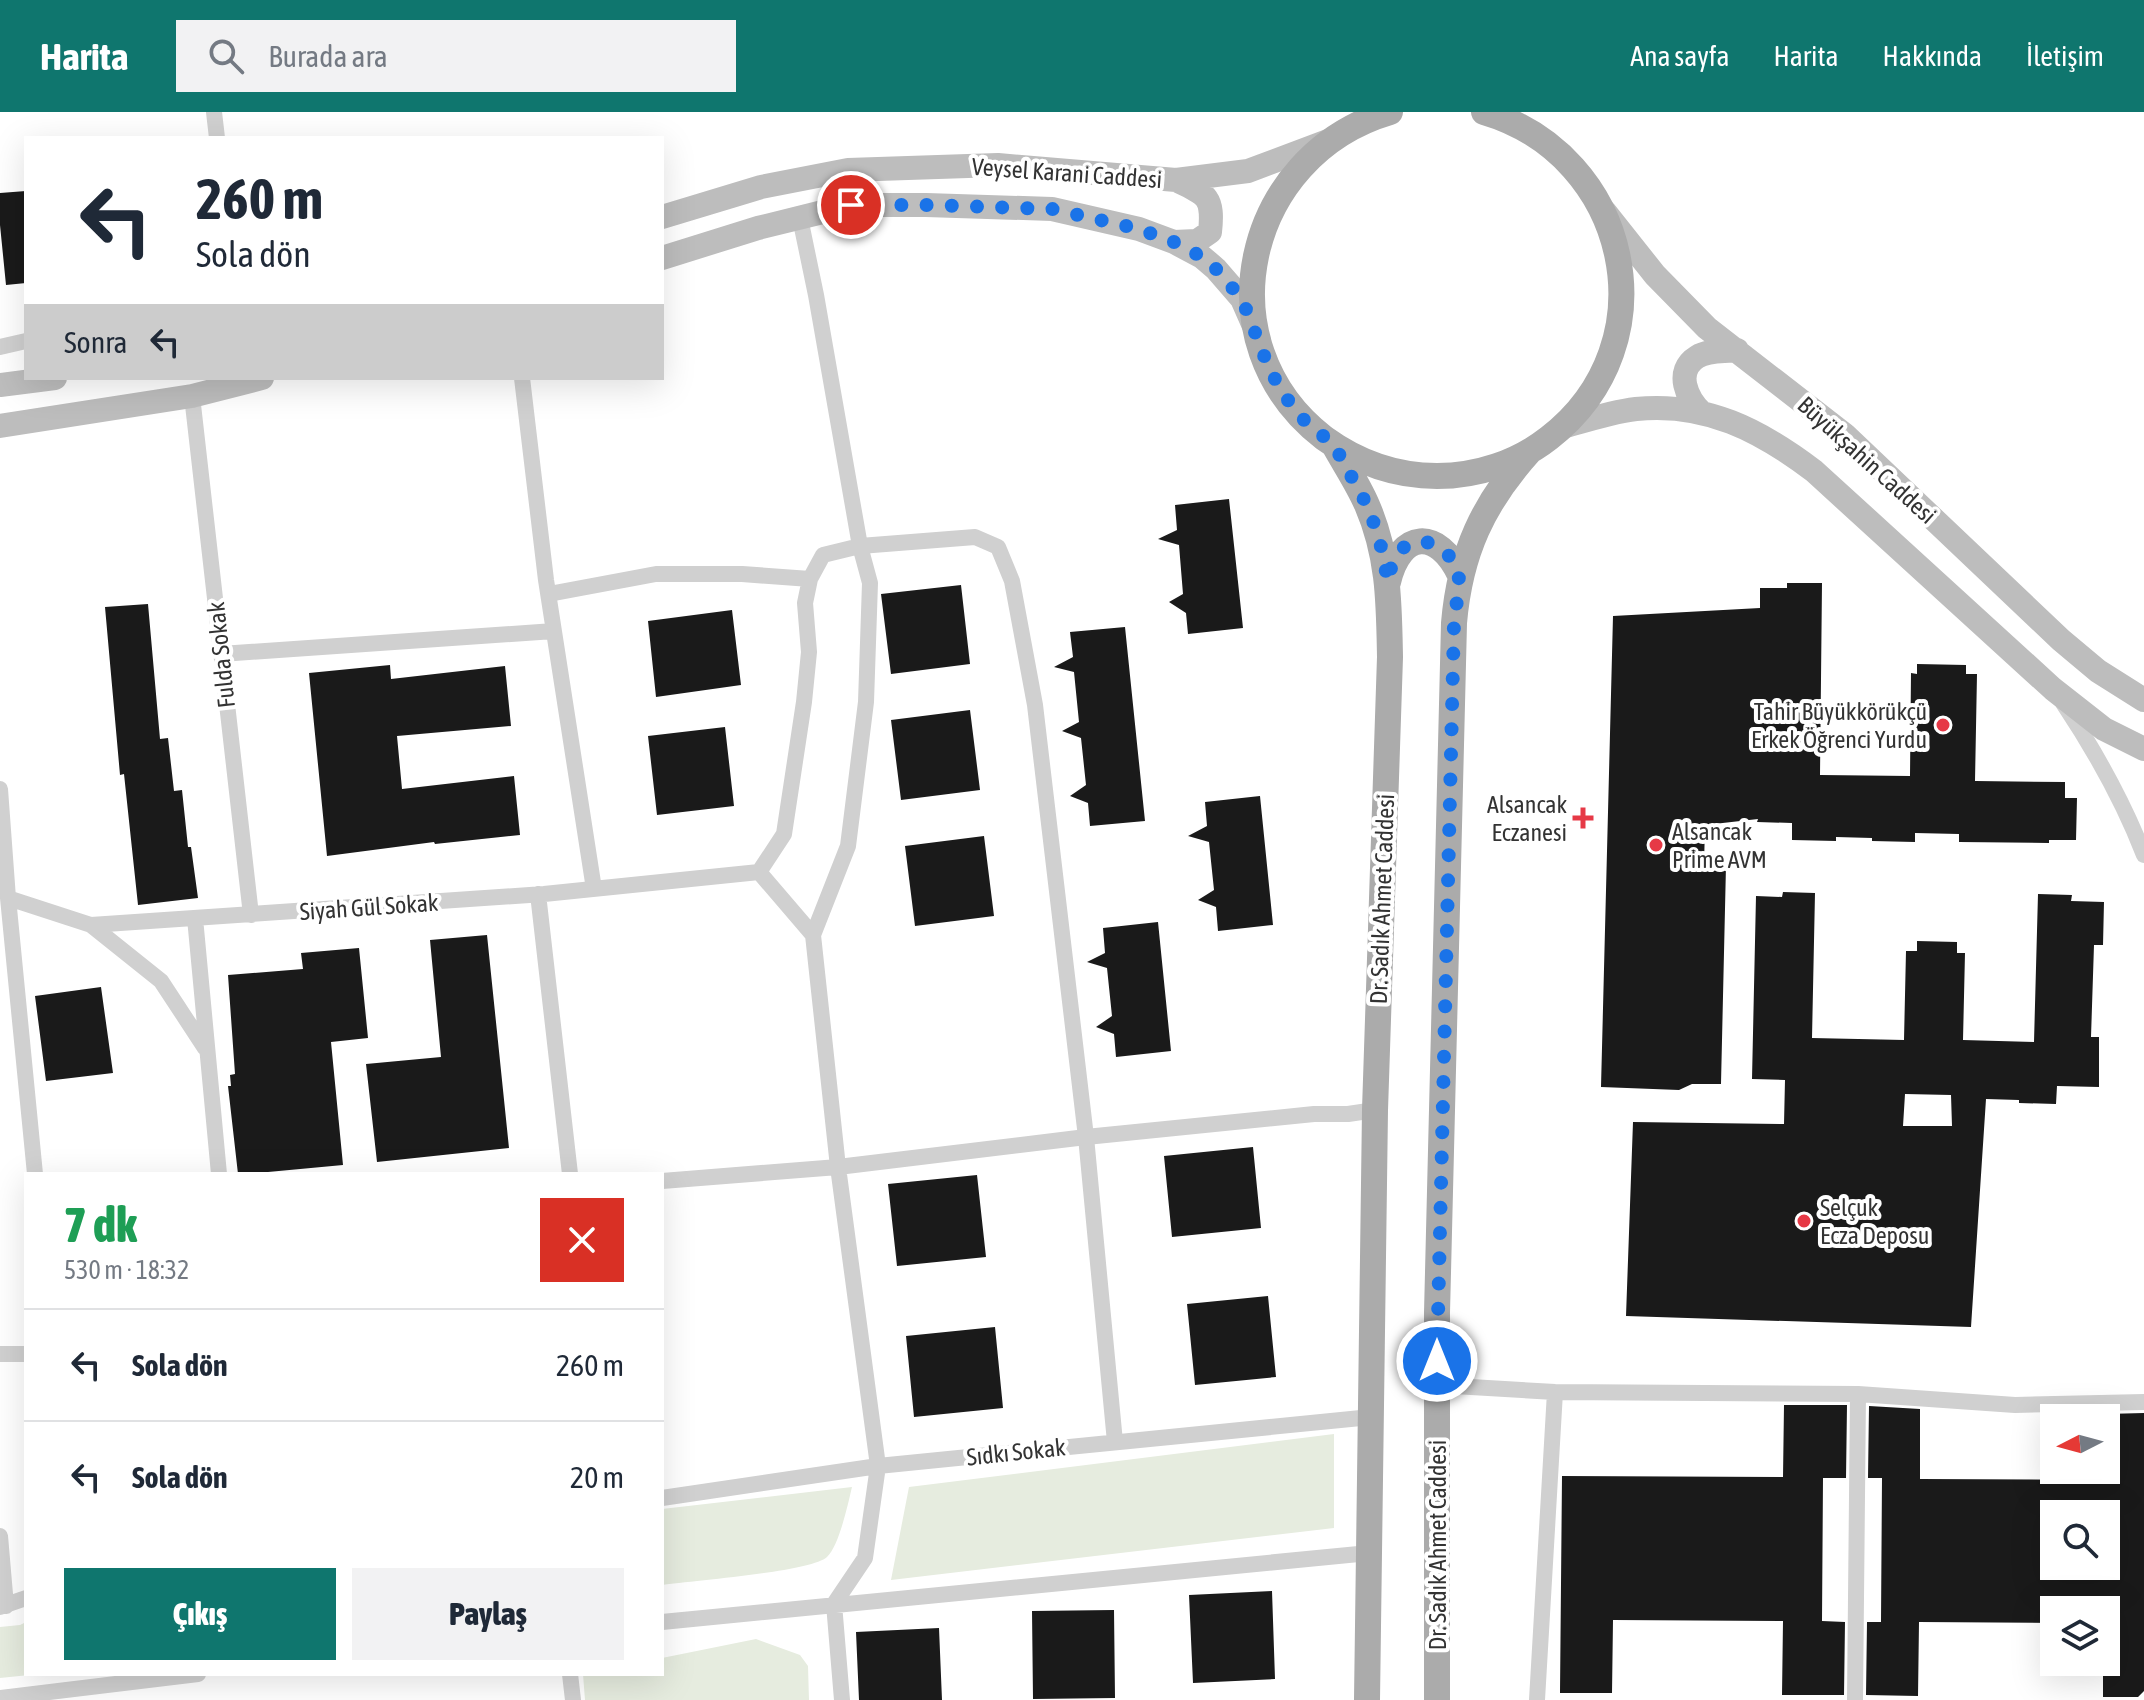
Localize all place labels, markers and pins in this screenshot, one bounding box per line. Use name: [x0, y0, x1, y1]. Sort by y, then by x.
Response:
pin: [817, 171, 885, 239]
place label: Tahir Büyükkörükçü Erkek Öğrenci Yurdu: [1751, 698, 1927, 753]
marker: Tahir Büyükkörükçü Erkek Öğrenci Yurdu: [1934, 716, 1952, 734]
place label: Alsancak Eczanesi: [1487, 791, 1567, 846]
marker: Alsancak Eczanesi: [1574, 809, 1592, 827]
place label: Alsancak Prime AVM: [1672, 818, 1767, 873]
marker: Alsancak Prime AVM: [1647, 836, 1665, 854]
place label: Selçuk Ecza Deposu: [1820, 1194, 1929, 1249]
marker: Selçuk Ecza Deposu: [1795, 1212, 1813, 1230]

